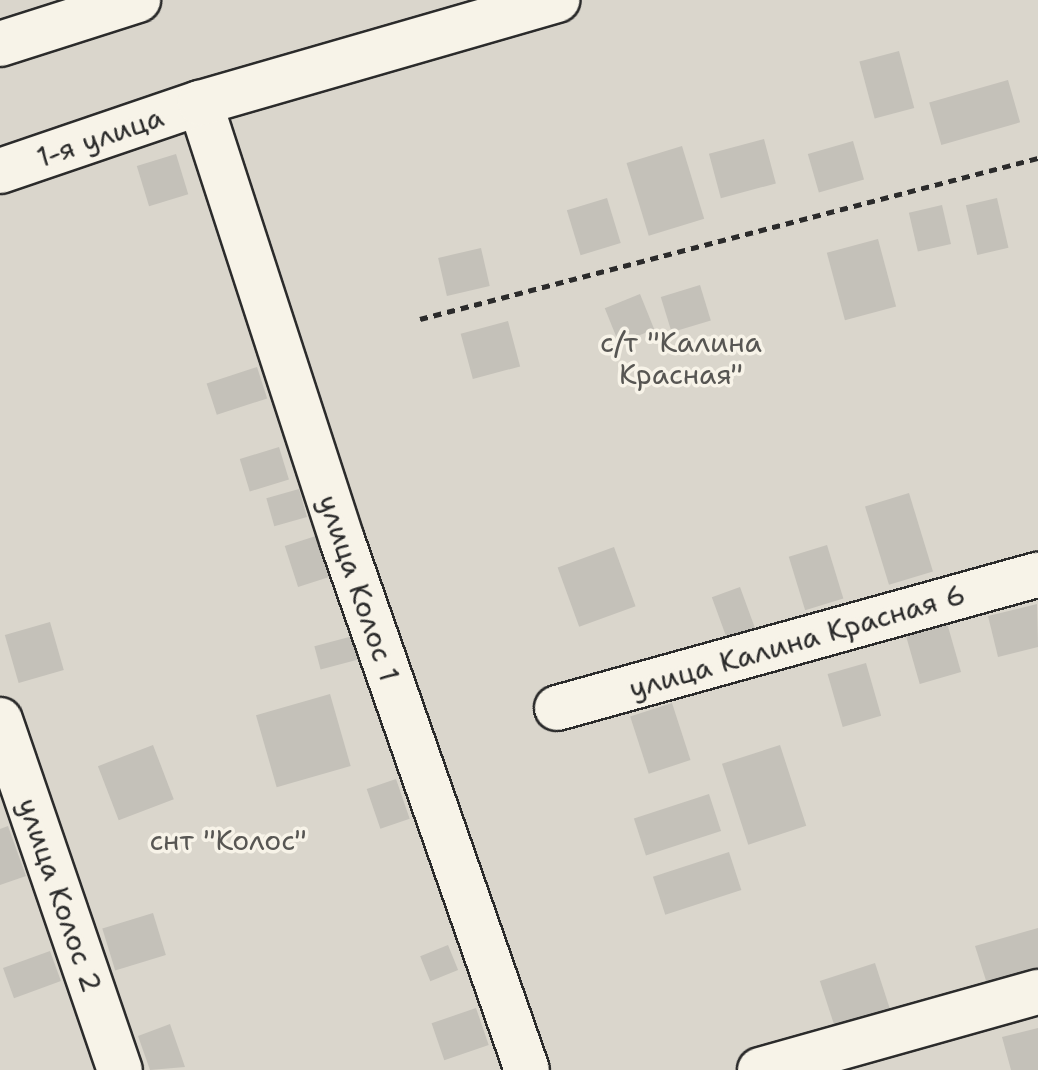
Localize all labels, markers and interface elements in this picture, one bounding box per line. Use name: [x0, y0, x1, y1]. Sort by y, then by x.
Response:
street label: 1-я улица: [32, 100, 168, 174]
park label: с/т "Калина Красная": [600, 325, 762, 391]
street label: улица Колос 1: [311, 490, 407, 686]
street label: улица Калина Красная 6: [625, 577, 969, 705]
street label: улица Колос 2: [11, 794, 109, 996]
park label: снт "Колос": [149, 823, 307, 857]

